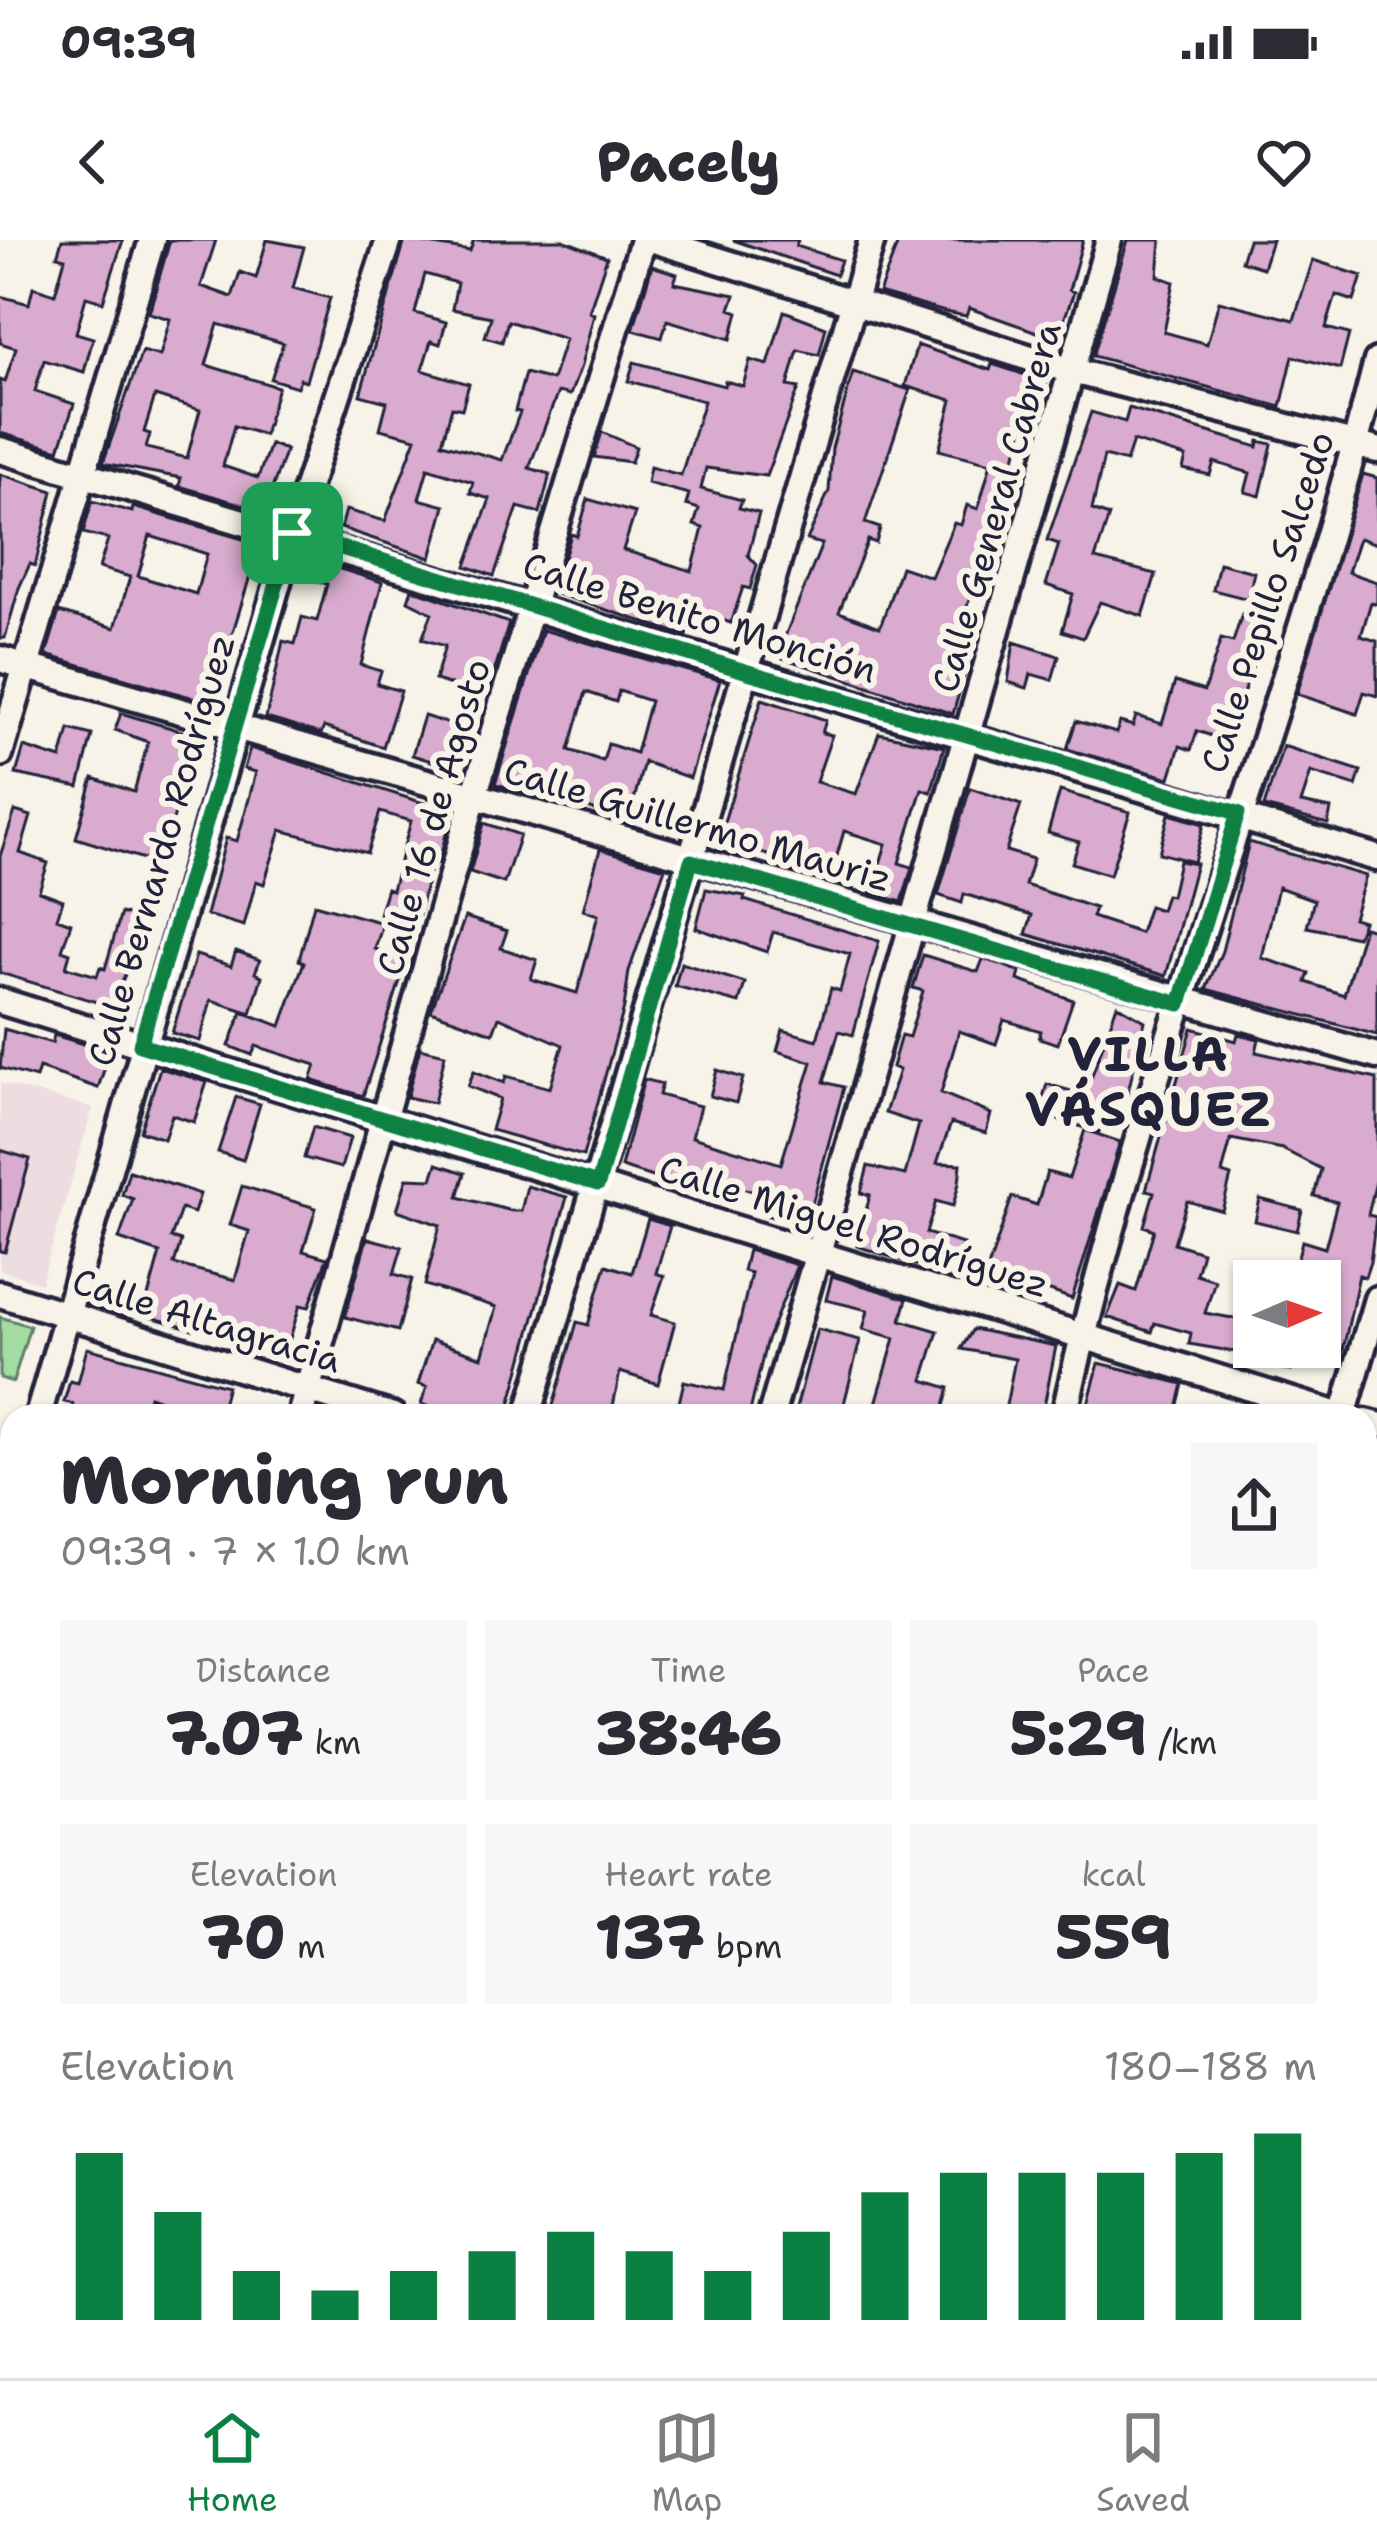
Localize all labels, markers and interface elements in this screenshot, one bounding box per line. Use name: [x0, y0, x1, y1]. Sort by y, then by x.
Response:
text: 09:39: [60, 12, 197, 72]
text: Pacely: [597, 126, 780, 198]
icon: back: [60, 129, 126, 195]
icon: heart: [1251, 129, 1317, 195]
street label: Calle General Cabrera: [920, 316, 1073, 698]
street label: Calle Pepillo Salcedo: [1189, 425, 1346, 779]
pin: [241, 482, 343, 584]
icon: arrive: [259, 500, 325, 566]
street label: Calle Benito Monción: [517, 540, 883, 695]
street label: Calle Bernardo Rodríguez: [76, 628, 247, 1072]
street label: Calle 16 de Agosto: [365, 653, 502, 981]
street label: Calle Guillermo Mauriz: [498, 746, 897, 903]
district label: VILLA VÁSQUEZ: [1025, 1022, 1273, 1141]
street label: Calle Miguel Rodríguez: [653, 1144, 1055, 1309]
street label: Calle Altagracia: [67, 1256, 347, 1385]
north arrow: [1233, 1260, 1341, 1368]
map controls: [1233, 1260, 1341, 1368]
text: Morning run: [60, 1436, 509, 1524]
button: share: [1191, 1443, 1317, 1569]
text: 09:39 · 7 × 1.0 km: [60, 1525, 410, 1577]
text: Distance: [196, 1648, 331, 1693]
text: Time: [651, 1648, 726, 1693]
text: Pace: [1077, 1648, 1150, 1693]
text: 7.07: [166, 1693, 303, 1773]
text: 38:46: [595, 1693, 782, 1773]
text: 5:29: [1010, 1693, 1147, 1773]
text: km: [303, 1720, 361, 1765]
text: /km: [1147, 1720, 1217, 1765]
text: Elevation: [190, 1852, 337, 1897]
text: Heart rate: [604, 1852, 773, 1897]
text: kcal: [1081, 1852, 1146, 1897]
text: 70: [202, 1897, 286, 1977]
text: 137: [595, 1897, 705, 1977]
text: 559: [1055, 1897, 1172, 1977]
text: m: [286, 1924, 325, 1969]
text: bpm: [705, 1924, 782, 1969]
text: Elevation: [60, 2040, 235, 2092]
text: 180–188 m: [1104, 2040, 1317, 2092]
tab: Home: [187, 2405, 278, 2522]
tab: Map: [652, 2405, 722, 2522]
tab: Saved: [1096, 2405, 1190, 2522]

